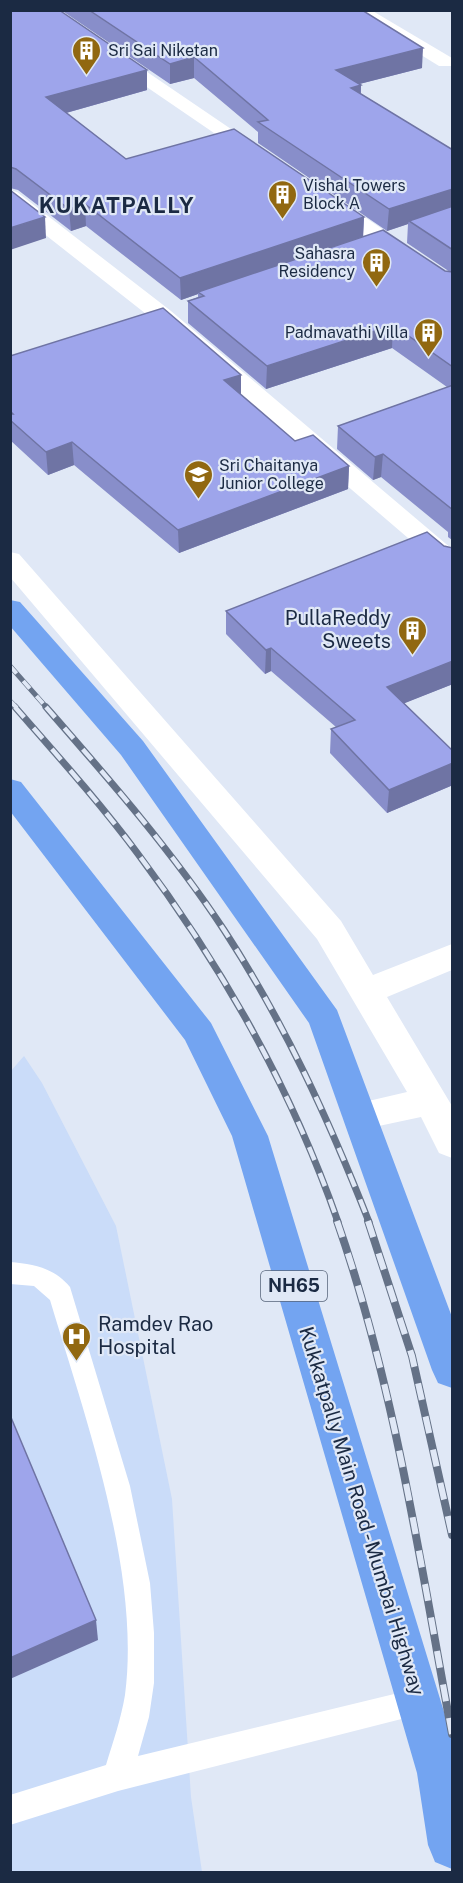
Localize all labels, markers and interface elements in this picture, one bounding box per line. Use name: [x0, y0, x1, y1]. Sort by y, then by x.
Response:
building icon: Sri Sai Niketan: [71, 34, 103, 76]
place label: Sri Sai Niketan: [108, 41, 218, 60]
place label: Vishal Towers Block A: [303, 176, 406, 213]
building icon: Vishal Towers Block A: [266, 178, 298, 220]
district label: KUKATPALLY: [39, 192, 195, 218]
place label: Sahasra Residency: [278, 244, 355, 281]
building icon: Sahasra Residency: [360, 246, 392, 288]
building icon: Padmavathi Villa: [413, 316, 445, 358]
place label: Padmavathi Villa: [285, 323, 408, 342]
place label: Sri Chaitanya Junior College: [219, 456, 324, 493]
school or university icon: Sri Chaitanya Junior College: [182, 458, 214, 500]
place label: PullaReddy Sweets: [285, 606, 391, 653]
building icon: PullaReddy Sweets: [396, 614, 428, 656]
road number: NH65: [261, 1271, 327, 1301]
place label: Ramdev Rao Hospital: [98, 1312, 213, 1359]
hospital icon: Ramdev Rao Hospital: [61, 1320, 93, 1362]
street label: Kukkatpally Main Road - Mumbai Highway: [294, 1324, 430, 1699]

